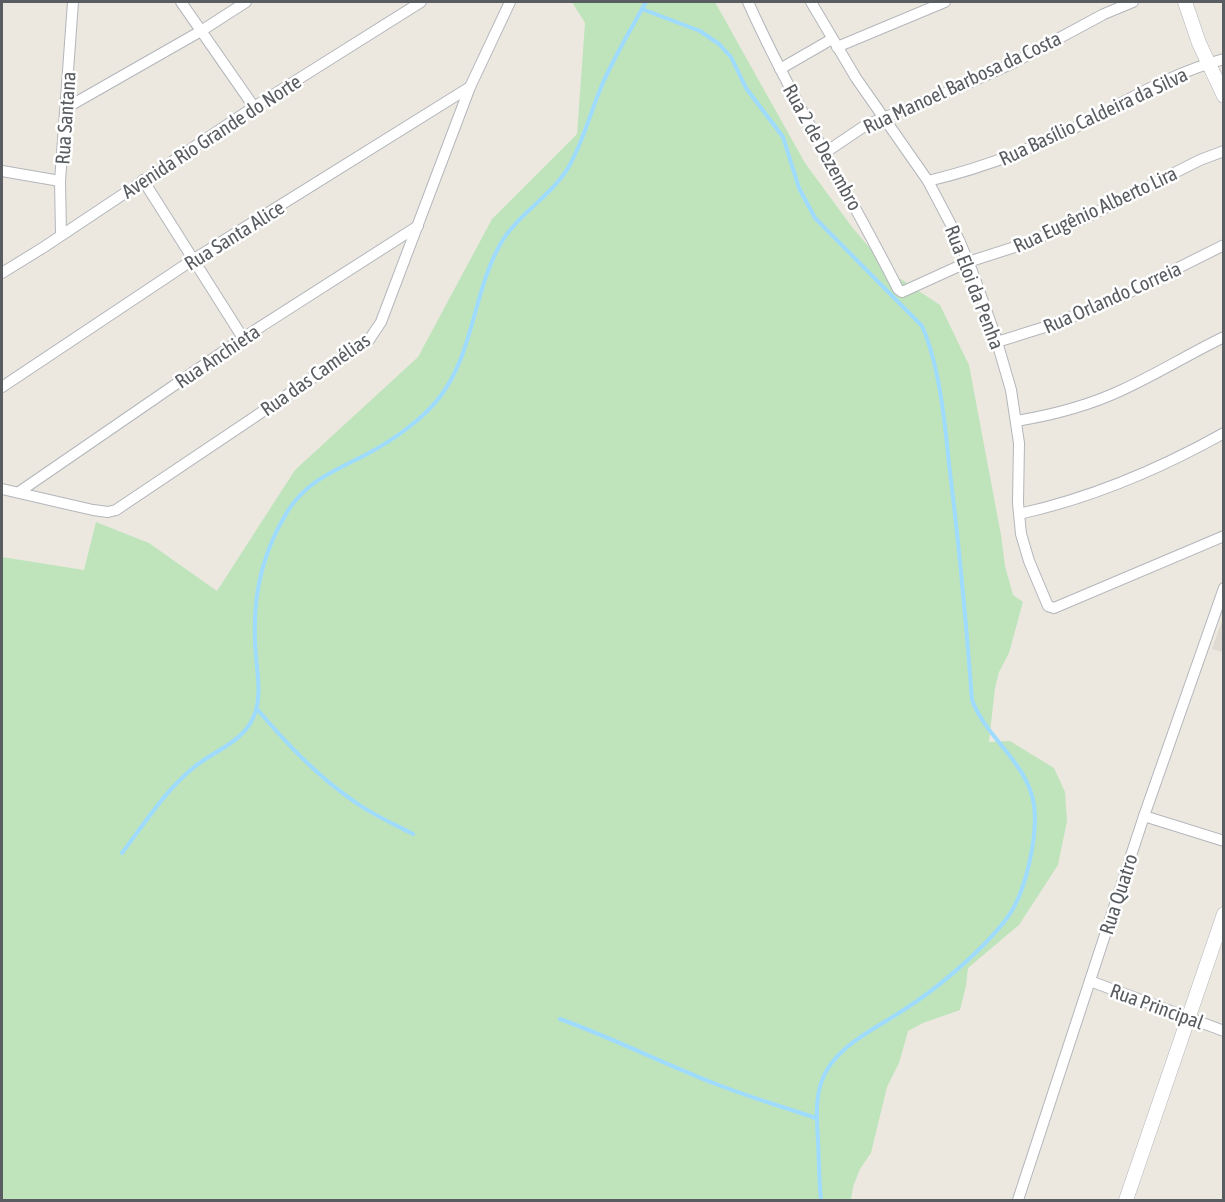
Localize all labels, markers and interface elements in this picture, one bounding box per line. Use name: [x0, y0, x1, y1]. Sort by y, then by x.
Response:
street label: Rua Manoel Barbosa da Costa: [860, 26, 1064, 138]
street label: Rua Basílio Caldeira da Silva: [995, 62, 1191, 170]
street label: Avenida Rio Grande do Norte: [117, 69, 305, 203]
street label: Rua Santana: [50, 71, 80, 165]
street label: Rua 2 de Dezembro: [779, 80, 867, 214]
street label: Rua Eugênio Alberto Lira: [1010, 161, 1180, 257]
street label: Rua Santa Alice: [180, 195, 288, 275]
street label: Rua Eloi da Penha: [941, 222, 1009, 352]
street label: Rua Orlando Correia: [1040, 256, 1184, 338]
street label: Rua Anchieta: [170, 319, 264, 393]
street label: Rua das Camélias: [256, 328, 374, 420]
street label: Rua Quatro: [1094, 851, 1142, 937]
street label: Rua Principal: [1107, 978, 1208, 1034]

